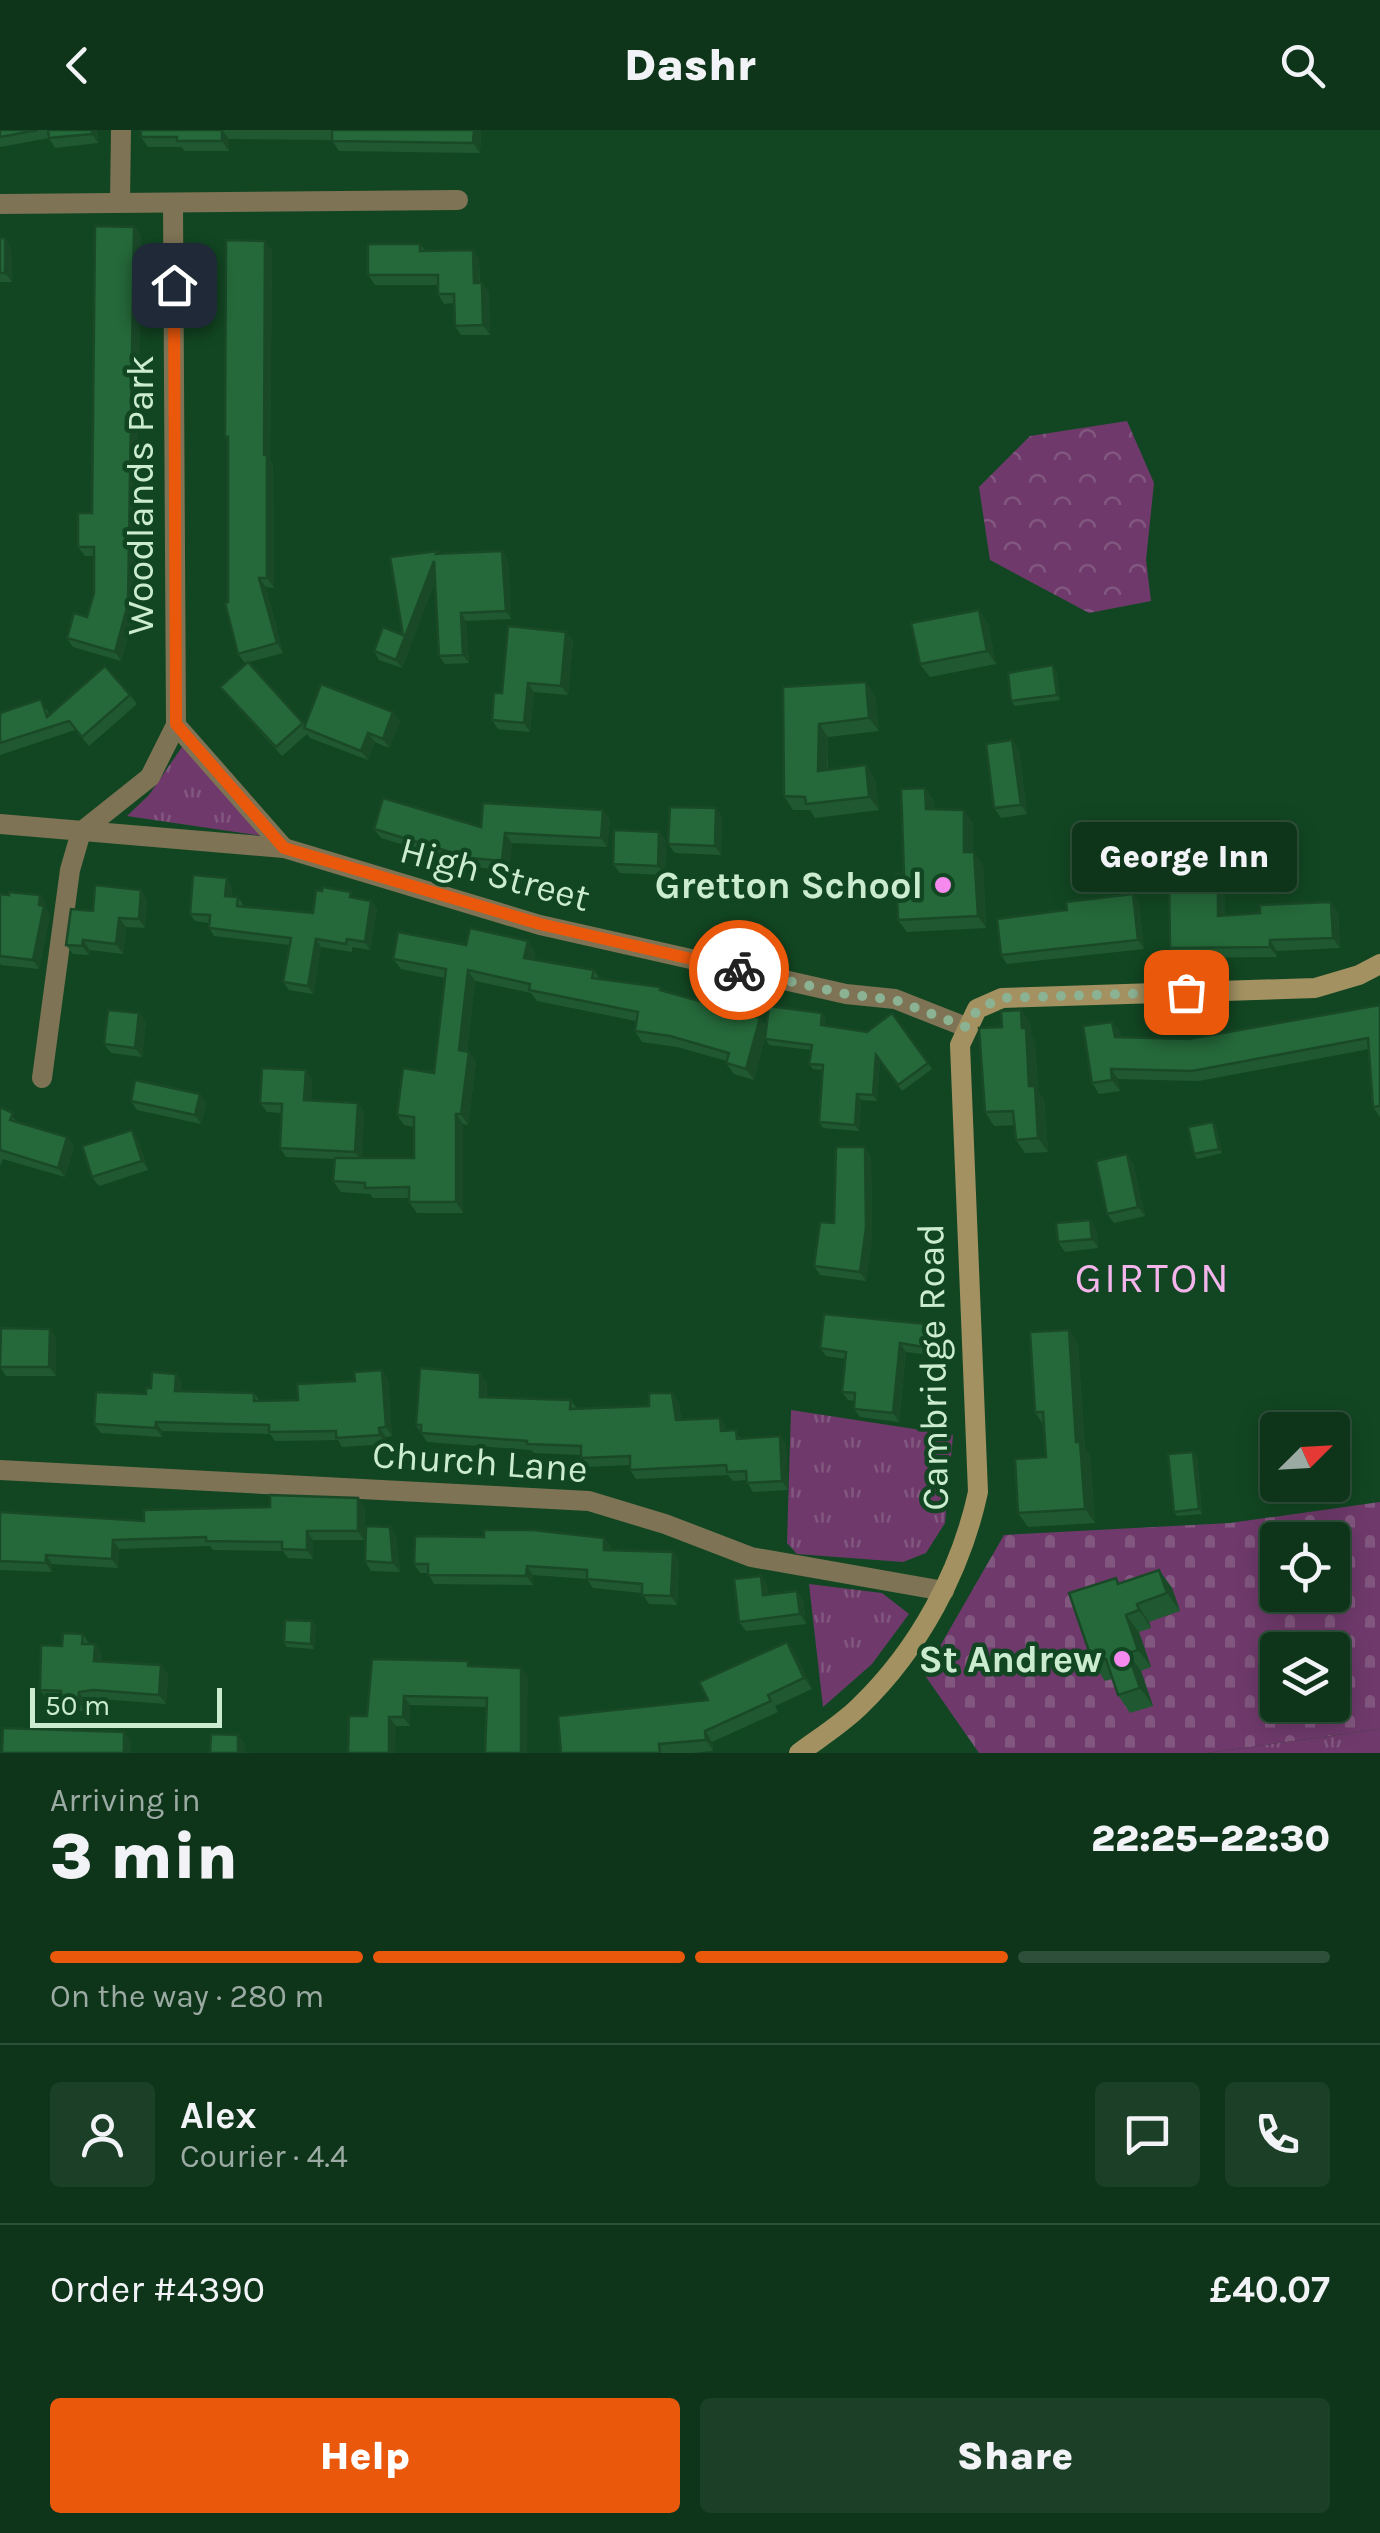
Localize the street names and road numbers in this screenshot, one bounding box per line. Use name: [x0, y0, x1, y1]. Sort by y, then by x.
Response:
street label: Woodlands Park: [118, 355, 163, 635]
street label: High Street: [395, 827, 595, 921]
street label: Cambridge Road: [908, 1223, 958, 1511]
street label: Church Lane: [371, 1432, 589, 1492]

